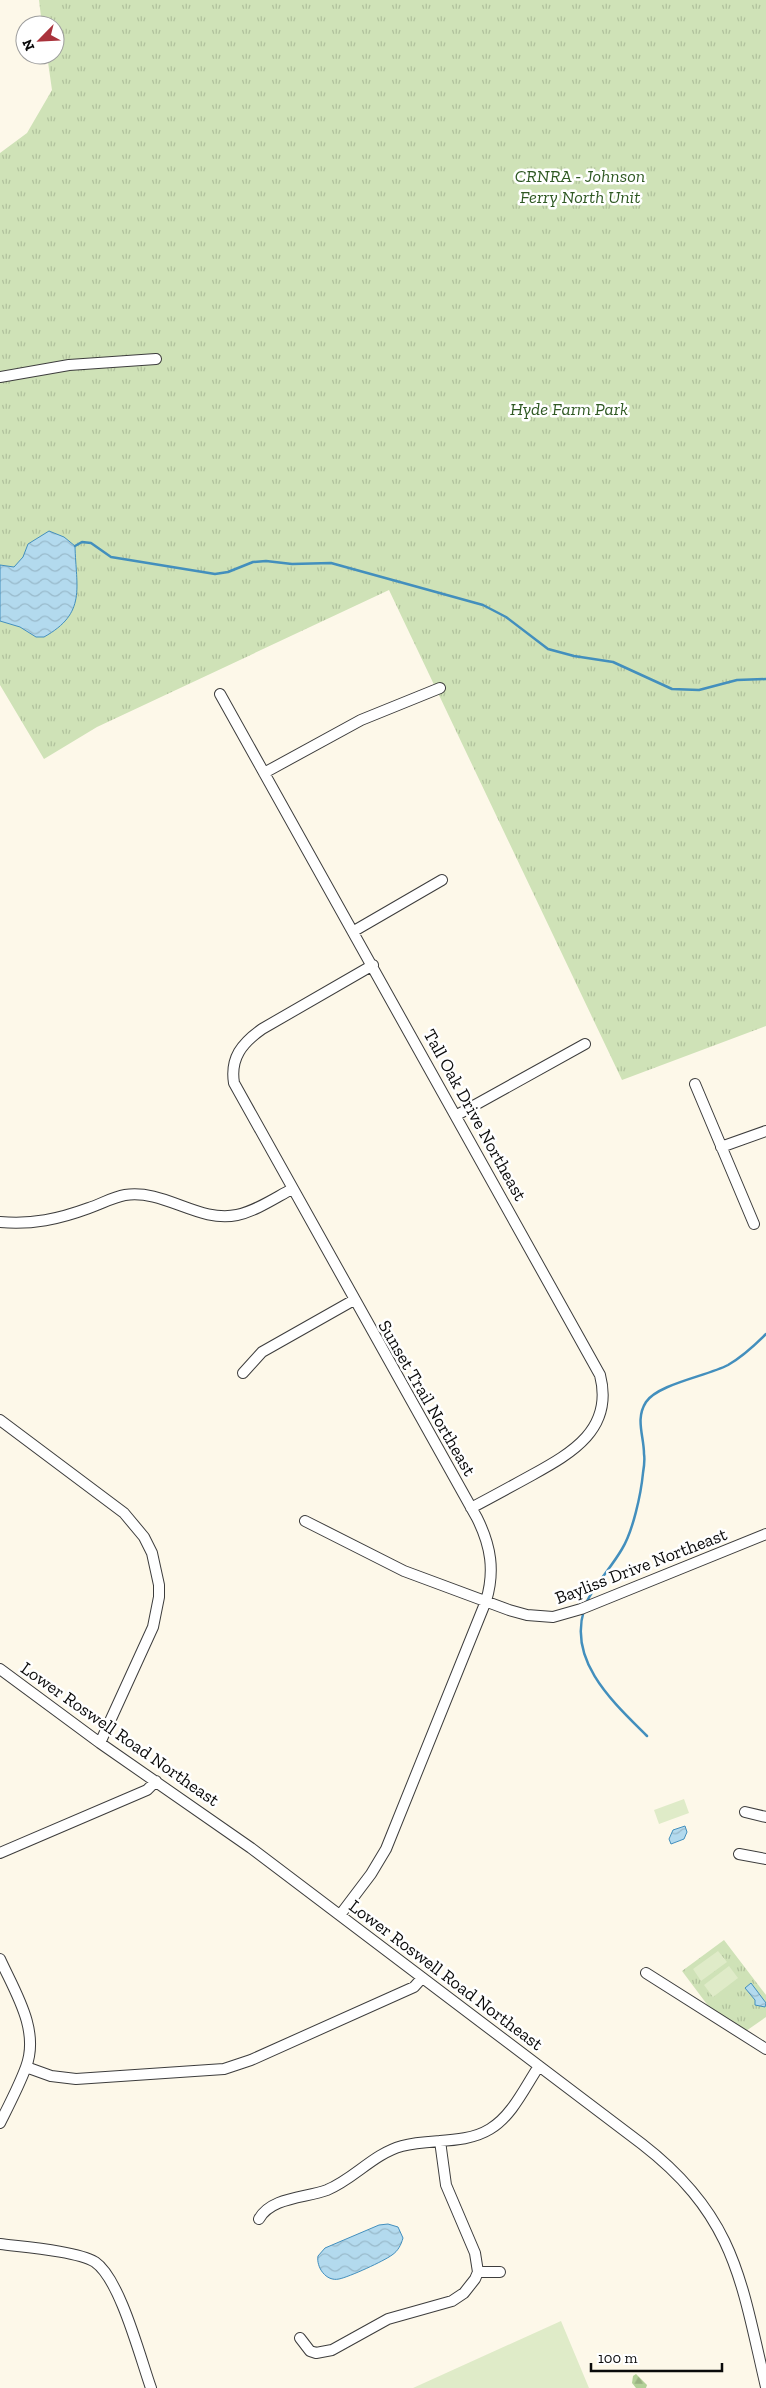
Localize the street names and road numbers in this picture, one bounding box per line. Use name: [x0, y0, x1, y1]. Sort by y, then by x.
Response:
street label: Tall Oak Drive Northeast: [419, 1025, 532, 1205]
street label: Sunset Trail Northeast: [373, 1316, 481, 1480]
street label: Bayliss Drive Northeast: [552, 1523, 730, 1609]
street label: Lower Roswell Road Northeast: [17, 1657, 224, 1811]
street label: Lower Roswell Road Northeast: [345, 1895, 547, 2055]

